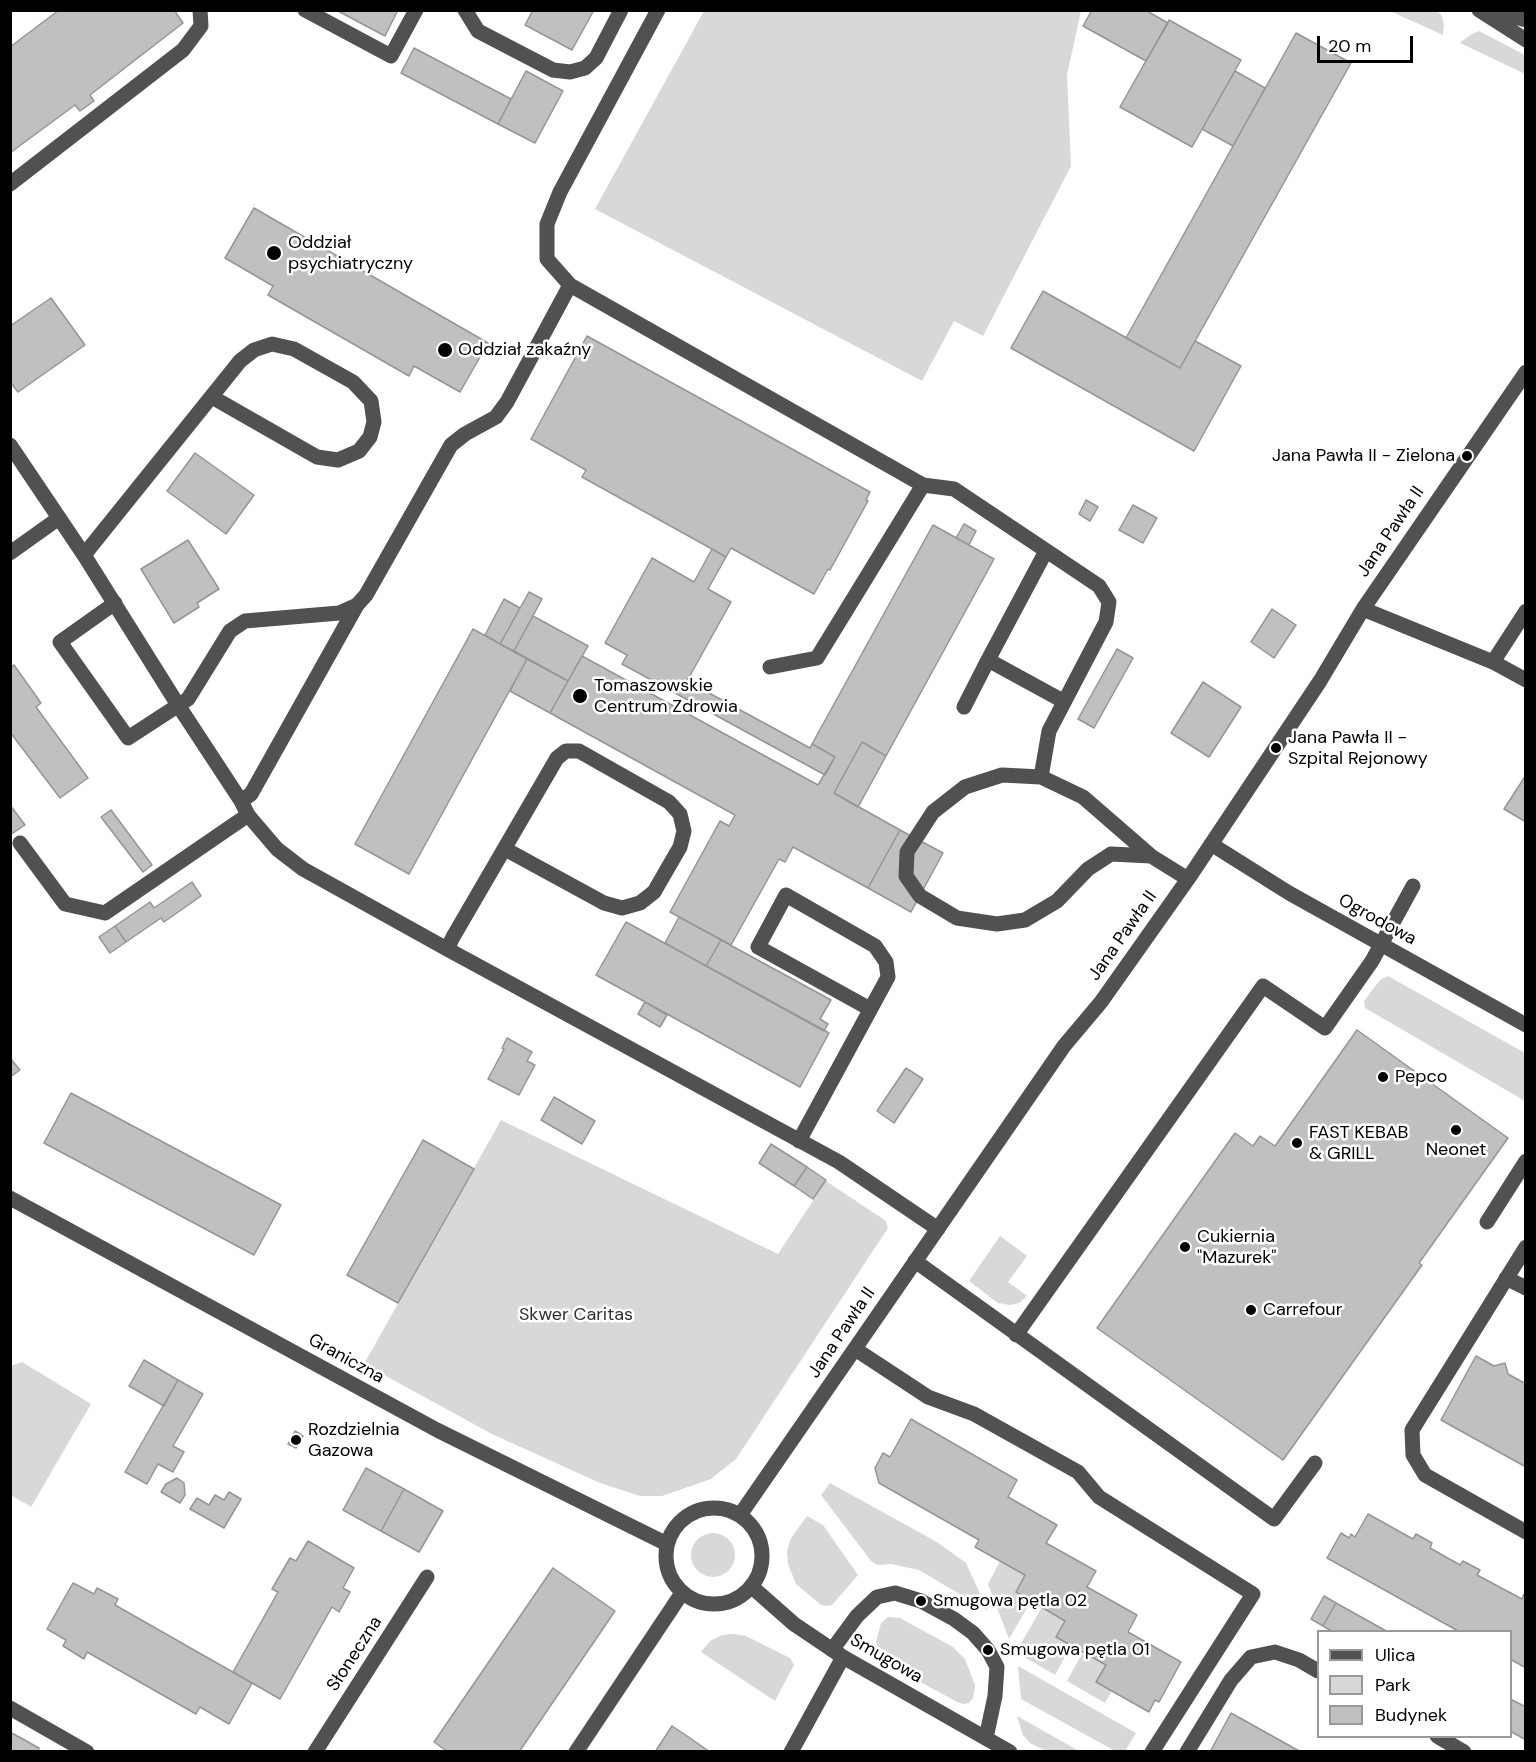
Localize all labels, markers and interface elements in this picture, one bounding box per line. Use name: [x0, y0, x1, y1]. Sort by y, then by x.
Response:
scale bar: [1320, 24, 1416, 62]
text: 20 m: [1328, 34, 1371, 58]
place label: Oddział psychiatryczny: [288, 232, 413, 274]
marker: Oddział psychiatryczny: [265, 244, 283, 262]
place label: Oddział zakaźny: [458, 339, 591, 361]
marker: Oddział zakaźny: [436, 341, 454, 359]
place label: Jana Pawła II - Zielona: [1272, 445, 1455, 467]
marker: Jana Pawła II - Zielona: [1460, 449, 1474, 463]
street label: Jana Pawła II: [1353, 483, 1429, 581]
place label: Tomaszowskie Centrum Zdrowia: [594, 675, 738, 718]
marker: Tomaszowskie Centrum Zdrowia: [571, 687, 589, 705]
place label: Jana Pawła II - Szpital Rejonowy: [1288, 727, 1428, 770]
marker: Jana Pawła II - Szpital Rejonowy: [1269, 741, 1283, 755]
street label: Jana Pawła II: [1084, 887, 1162, 985]
street label: Ogrodowa: [1334, 890, 1420, 950]
place label: Pepco: [1395, 1066, 1447, 1088]
marker: Pepco: [1376, 1070, 1390, 1084]
place label: FAST KEBAB & GRILL: [1309, 1122, 1408, 1164]
marker: Neonet: [1449, 1123, 1463, 1137]
marker: FAST KEBAB & GRILL: [1290, 1136, 1304, 1150]
place label: Neonet: [1426, 1139, 1486, 1161]
place label: Cukiernia "Mazurek": [1197, 1226, 1277, 1268]
marker: Cukiernia "Mazurek": [1178, 1240, 1192, 1254]
street label: Jana Pawła II: [804, 1284, 880, 1382]
place label: Carrefour: [1263, 1299, 1342, 1321]
marker: Carrefour: [1244, 1303, 1258, 1317]
park label: Skwer Caritas: [519, 1304, 633, 1326]
street label: Graniczna: [304, 1329, 388, 1389]
place label: Rozdzielnia Gazowa: [308, 1419, 400, 1462]
marker: Rozdzielnia Gazowa: [289, 1433, 303, 1447]
place label: Smugowa pętla 02: [933, 1590, 1087, 1612]
marker: Smugowa pętla 02: [914, 1594, 928, 1608]
street label: Słoneczna: [323, 1613, 387, 1695]
street label: Smugowa: [846, 1630, 926, 1688]
legend: [1317, 1630, 1512, 1738]
place label: Smugowa pętla 01: [1000, 1639, 1150, 1661]
marker: Smugowa pętla 01: [981, 1643, 995, 1657]
text: Ulica: [1375, 1643, 1415, 1667]
text: Park: [1375, 1673, 1411, 1697]
text: Budynek: [1375, 1703, 1447, 1727]

